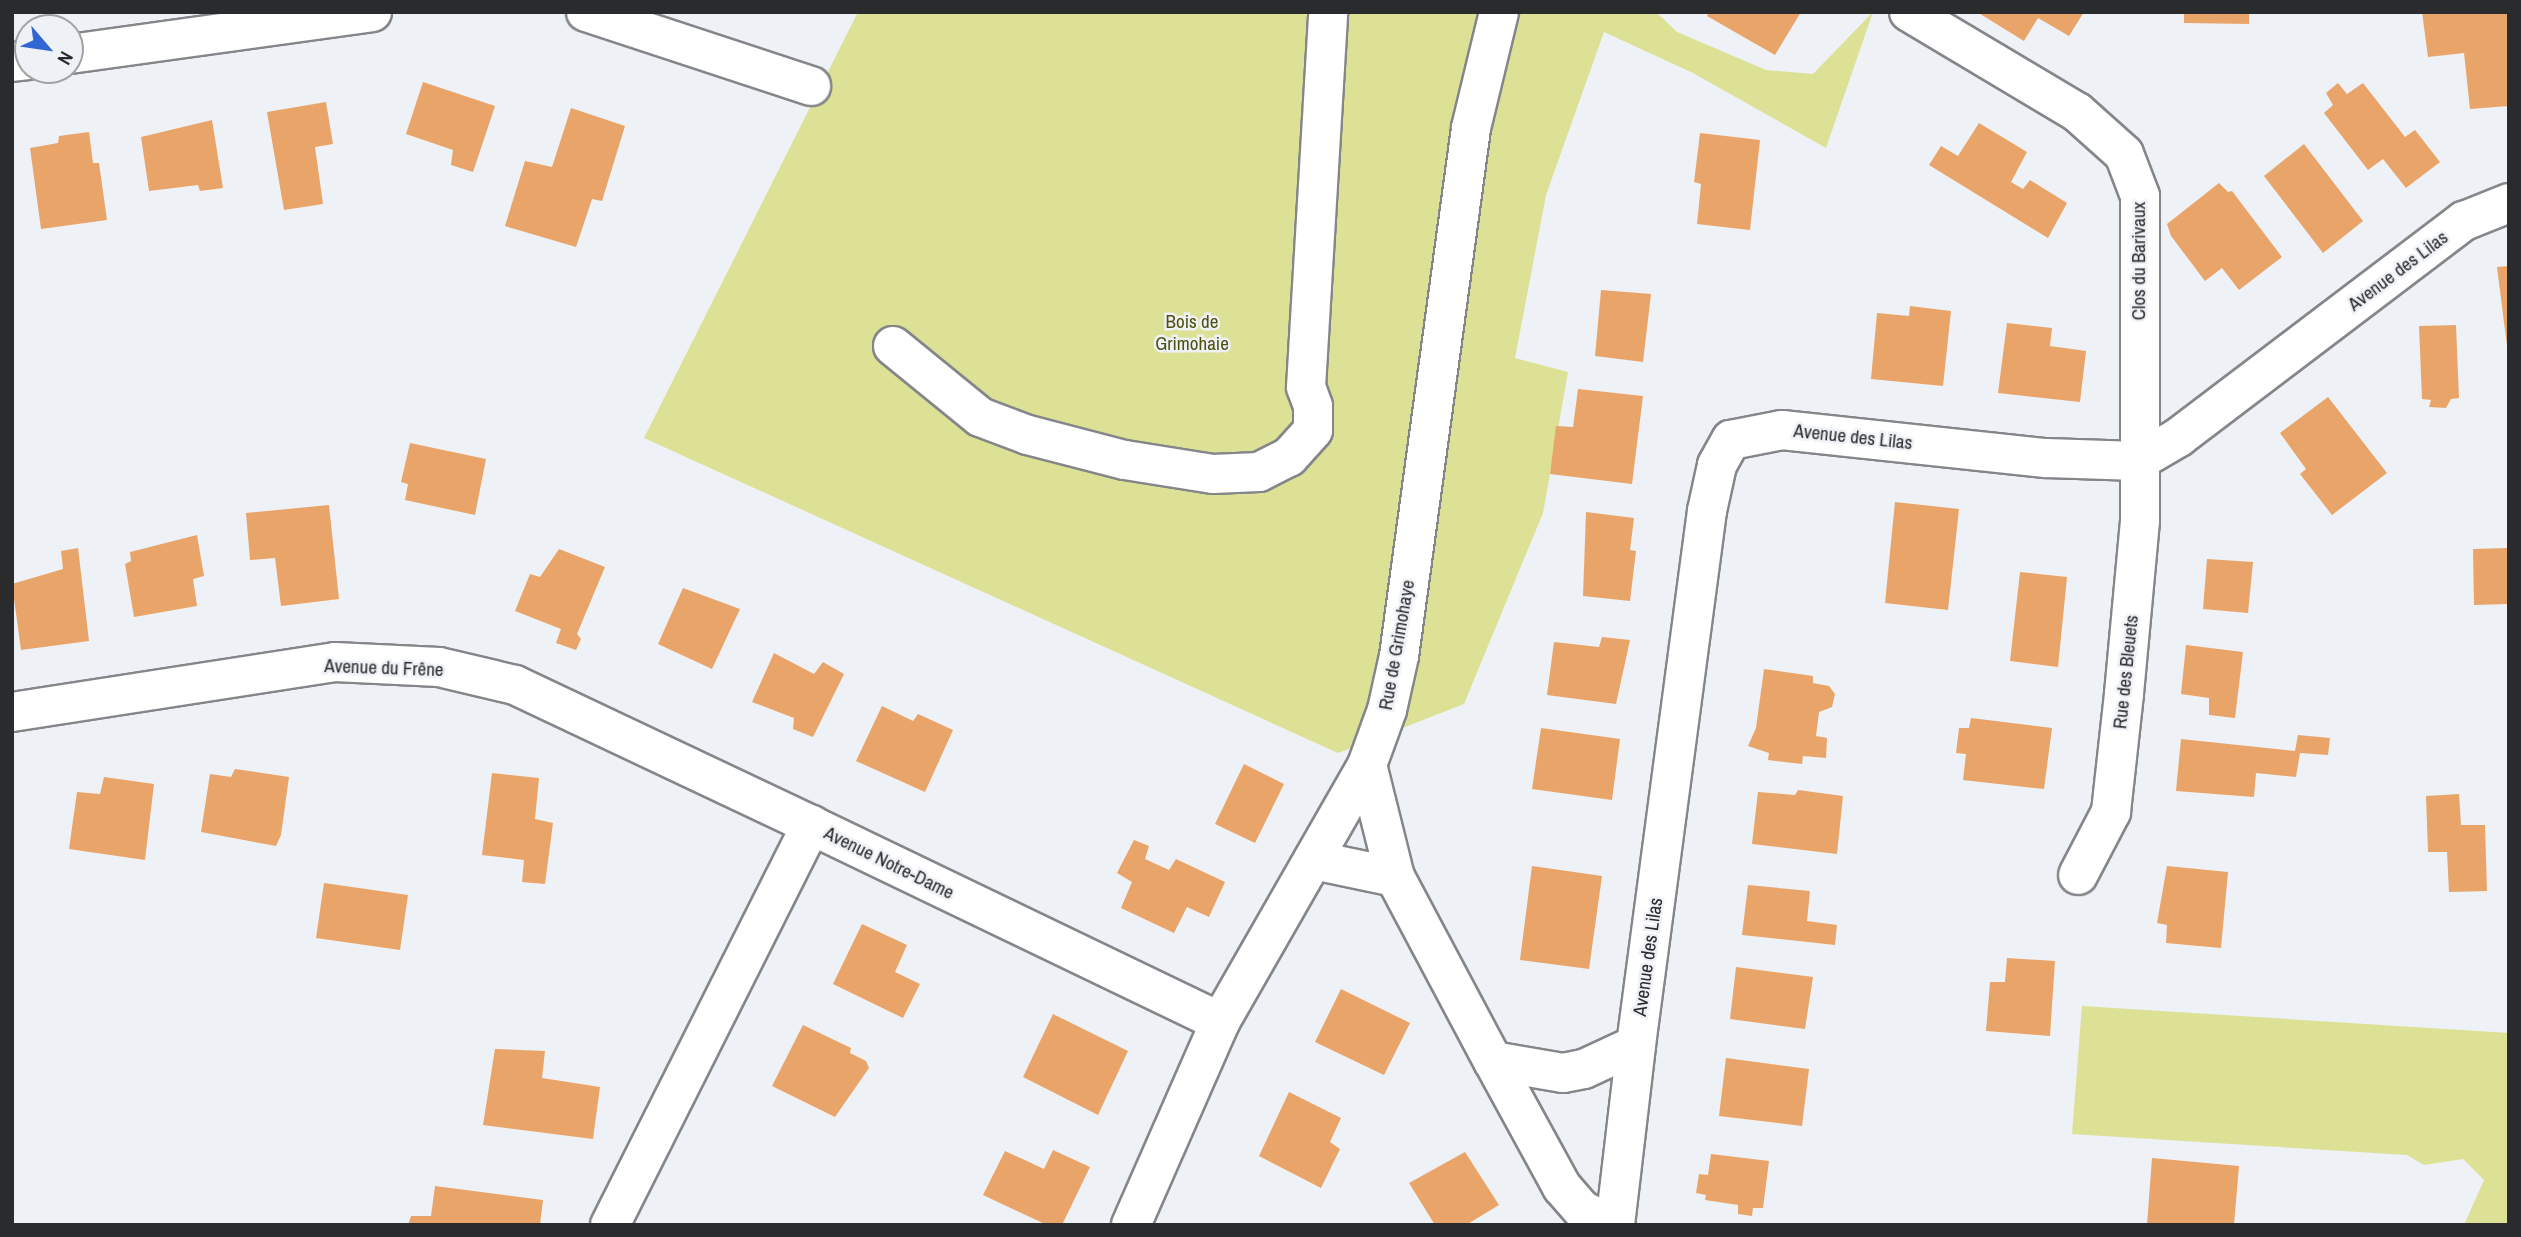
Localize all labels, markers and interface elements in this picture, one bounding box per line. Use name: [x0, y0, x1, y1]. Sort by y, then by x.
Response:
north arrow: [14, 14, 84, 84]
text: N: [52, 47, 80, 69]
street label: Clos du Barivaux: [2128, 202, 2150, 320]
street label: Avenue des Lilas: [2344, 226, 2452, 316]
park label: Bois de Grimohaie: [1155, 311, 1229, 355]
street label: Avenue des Lilas: [1793, 419, 1913, 455]
street label: Rue de Grimohaye: [1374, 578, 1420, 712]
street label: Rue des Bleuets: [2109, 614, 2143, 730]
street label: Avenue du Frêne: [324, 655, 444, 681]
street label: Avenue Notre-Dame: [820, 822, 958, 904]
street label: Avenue des Lilas: [1628, 896, 1668, 1018]

